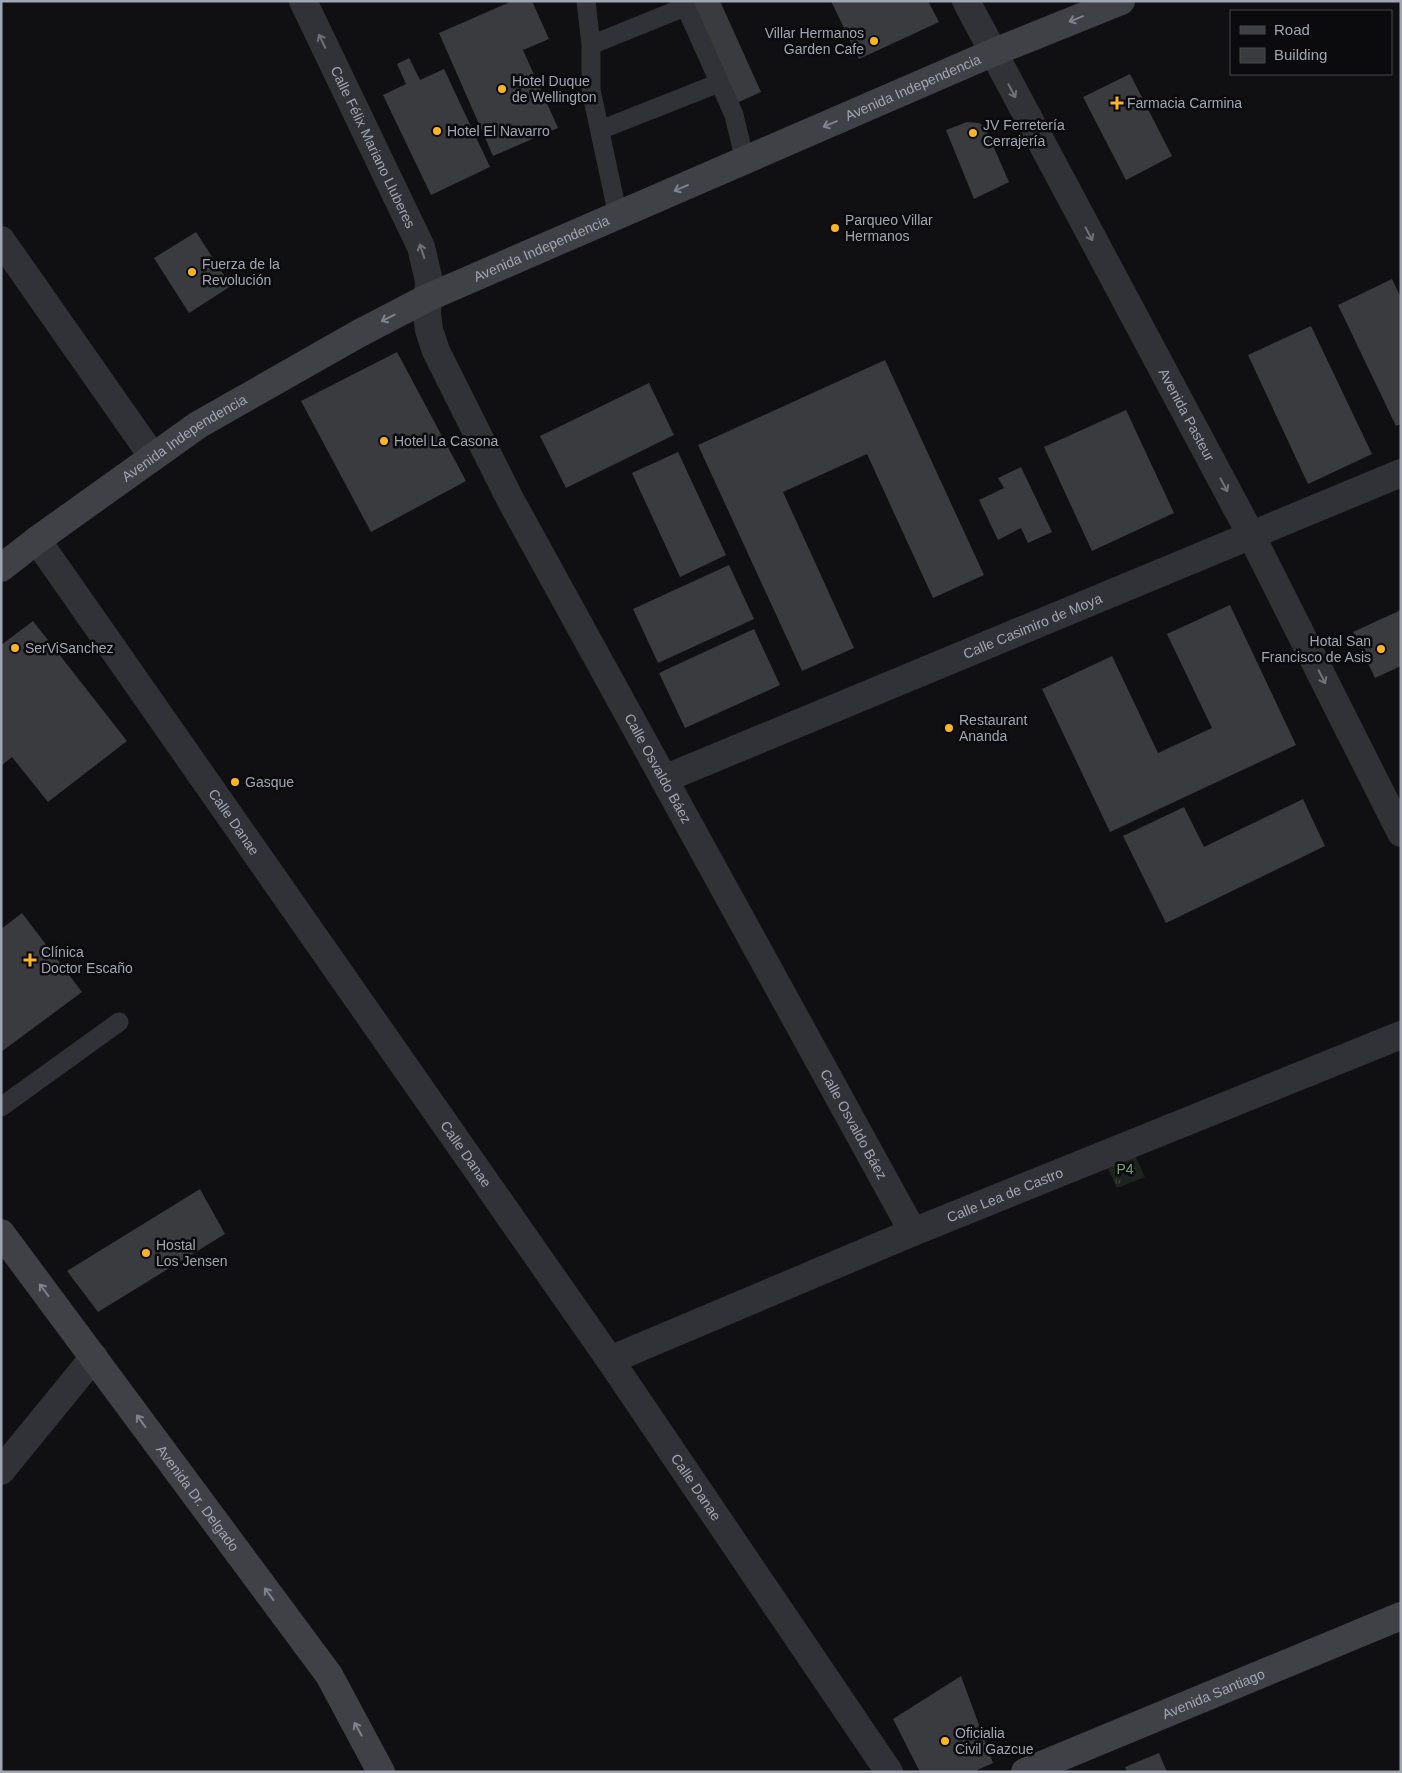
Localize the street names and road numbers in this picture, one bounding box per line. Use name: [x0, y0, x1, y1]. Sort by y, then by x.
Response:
street label: Avenida Independencia: [843, 51, 983, 124]
street label: Calle Félix Mariano Lluberes: [327, 64, 419, 231]
street label: Avenida Independencia: [471, 212, 612, 285]
street label: Avenida Pasteur: [1156, 366, 1218, 464]
street label: Avenida Independencia: [119, 391, 250, 485]
street label: Calle Casimiro de Moya: [961, 590, 1104, 662]
street label: Calle Osvaldo Báez: [621, 711, 695, 826]
street label: Calle Danae: [205, 786, 263, 858]
street label: Calle Osvaldo Báez: [817, 1066, 890, 1182]
street label: Calle Danae: [437, 1118, 495, 1190]
street label: Calle Lea de Castro: [944, 1164, 1066, 1226]
street label: Avenida Dr. Delgado: [153, 1442, 242, 1554]
street label: Calle Danae: [668, 1451, 725, 1524]
street label: Avenida Santiago: [1160, 1665, 1267, 1722]

